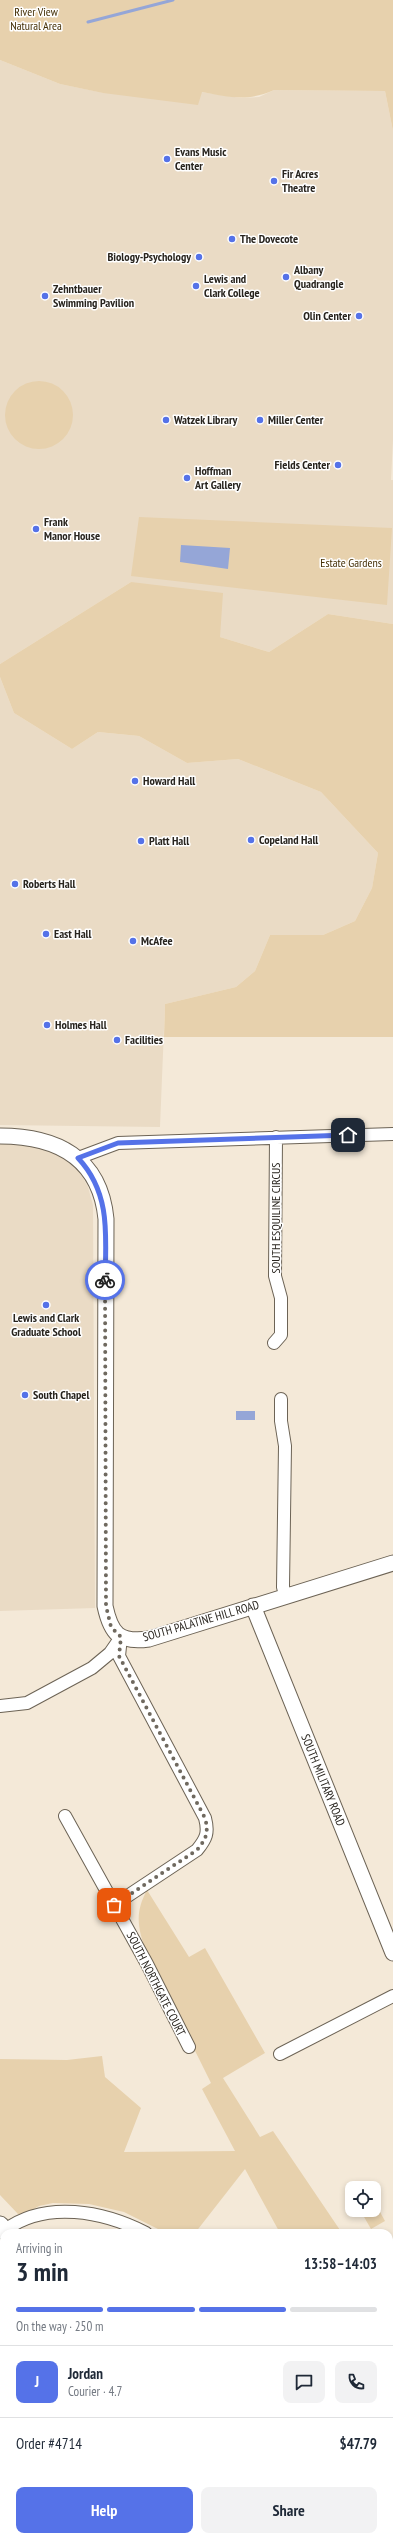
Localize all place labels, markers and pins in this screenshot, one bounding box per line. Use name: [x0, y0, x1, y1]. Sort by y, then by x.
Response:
place label: Evans Music Center: [175, 144, 227, 173]
marker: Evans Music Center: [162, 154, 172, 164]
place label: Fir Acres Theatre: [282, 166, 318, 195]
marker: Fir Acres Theatre: [269, 176, 279, 186]
place label: The Dovecote: [240, 231, 298, 246]
marker: The Dovecote: [227, 234, 237, 244]
place label: Biology-Psychology: [107, 249, 191, 264]
marker: Biology-Psychology: [194, 252, 204, 262]
place label: Albany Quadrangle: [293, 262, 344, 291]
place label: Lewis and Clark College: [204, 271, 260, 300]
marker: Albany Quadrangle: [281, 272, 291, 282]
place label: Zehntbauer Swimming Pavilion: [53, 281, 134, 310]
marker: Lewis and Clark College: [191, 281, 201, 291]
marker: Zehntbauer Swimming Pavilion: [40, 291, 50, 301]
place label: Olin Center: [303, 308, 351, 323]
marker: Olin Center: [354, 311, 364, 321]
place label: Watzek Library: [173, 412, 237, 427]
place label: Miller Center: [268, 412, 324, 427]
marker: Watzek Library: [161, 415, 171, 425]
marker: Miller Center: [255, 415, 265, 425]
place label: Fields Center: [275, 457, 330, 472]
marker: Fields Center: [333, 460, 343, 470]
place label: Hoffman Art Gallery: [194, 463, 241, 492]
marker: Hoffman Art Gallery: [182, 473, 192, 483]
place label: Frank Manor House: [44, 514, 100, 543]
marker: Frank Manor House: [31, 524, 41, 534]
place label: Howard Hall: [143, 773, 195, 788]
marker: Howard Hall: [130, 776, 140, 786]
place label: Copeland Hall: [259, 832, 318, 847]
place label: Platt Hall: [149, 833, 189, 848]
marker: Copeland Hall: [246, 835, 256, 845]
marker: Platt Hall: [136, 836, 146, 846]
place label: Roberts Hall: [23, 876, 76, 891]
marker: Roberts Hall: [10, 879, 20, 889]
place label: East Hall: [54, 926, 92, 941]
marker: East Hall: [41, 929, 51, 939]
place label: McAfee: [141, 933, 173, 948]
marker: McAfee: [128, 936, 138, 946]
place label: Holmes Hall: [55, 1017, 107, 1032]
marker: Holmes Hall: [42, 1020, 52, 1030]
place label: Facilities: [125, 1032, 163, 1047]
marker: Facilities: [112, 1035, 122, 1045]
pin: [331, 1118, 365, 1152]
marker: Lewis and Clark Graduate School: [41, 1300, 51, 1310]
place label: Lewis and Clark Graduate School: [11, 1310, 81, 1339]
place label: South Chapel: [33, 1387, 89, 1402]
marker: South Chapel: [20, 1390, 30, 1400]
pin: [97, 1888, 131, 1922]

